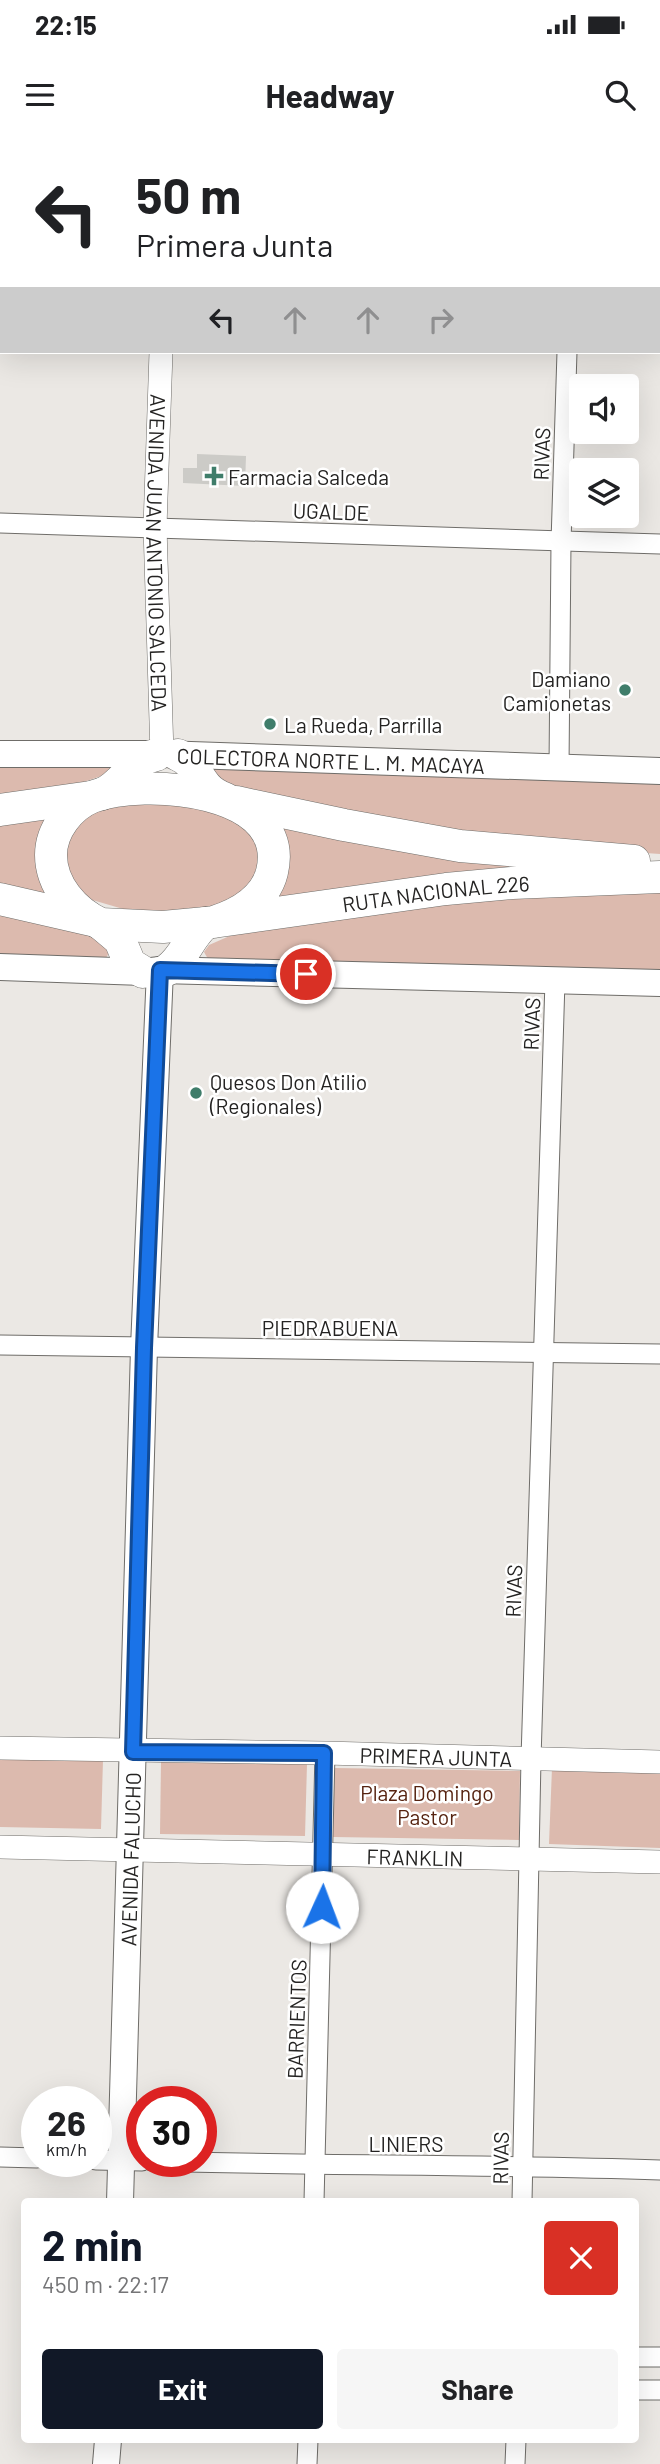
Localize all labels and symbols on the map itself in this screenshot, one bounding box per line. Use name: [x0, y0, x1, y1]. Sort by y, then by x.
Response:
street label: AVENIDA JUAN ANTONIO SALCEDA: [142, 394, 173, 712]
street label: RIVAS: [528, 427, 554, 481]
place label: Farmacia Salceda: [228, 464, 389, 489]
marker: Farmacia Salceda: [206, 468, 222, 484]
street label: UGALDE: [292, 497, 370, 525]
place label: Damiano Camionetas: [503, 666, 611, 715]
marker: Damiano Camionetas: [617, 682, 633, 698]
place label: La Rueda, Parrilla: [284, 712, 442, 737]
marker: La Rueda, Parrilla: [262, 716, 278, 732]
street label: COLECTORA NORTE L. M. MACAYA: [176, 742, 486, 778]
street label: RUTA NACIONAL 226: [341, 870, 530, 916]
pin: [276, 944, 336, 1004]
street label: RIVAS: [518, 997, 544, 1051]
place label: Quesos Don Atilio (Regionales): [209, 1069, 367, 1118]
marker: Quesos Don Atilio (Regionales): [188, 1085, 204, 1101]
street label: PIEDRABUENA: [262, 1315, 398, 1340]
street label: RIVAS: [500, 1564, 526, 1618]
street label: PRIMERA JUNTA: [359, 1741, 513, 1771]
street label: AVENIDA FALUCHO: [115, 1772, 145, 1947]
park label: Plaza Domingo Pastor: [360, 1780, 494, 1829]
street label: FRANKLIN: [366, 1843, 464, 1870]
position arrow: [285, 1870, 359, 1944]
street label: BARRIENTOS: [281, 1959, 311, 2079]
speed limit sign: 30: [126, 2086, 217, 2177]
street label: LINIERS: [369, 2131, 443, 2156]
street label: RIVAS: [487, 2131, 513, 2185]

